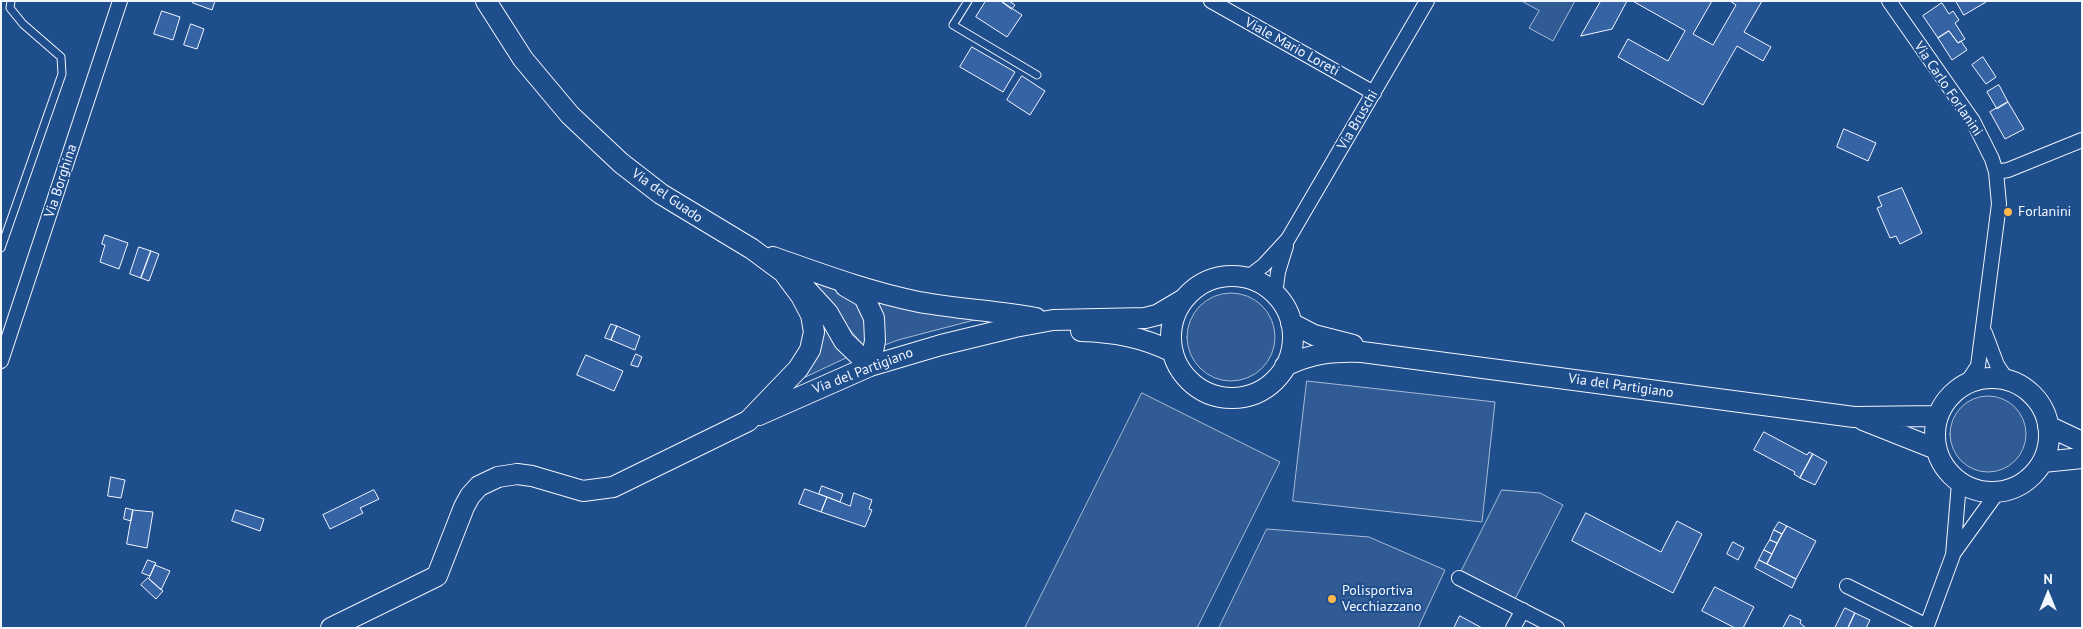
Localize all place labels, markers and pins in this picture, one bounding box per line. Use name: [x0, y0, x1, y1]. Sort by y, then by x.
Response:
place label: Forlanini: [2018, 204, 2071, 220]
marker: Forlanini: [2002, 206, 2014, 218]
place label: Polisportiva Vecchiazzano: [1342, 583, 1421, 616]
marker: Polisportiva Vecchiazzano: [1326, 593, 1338, 605]

